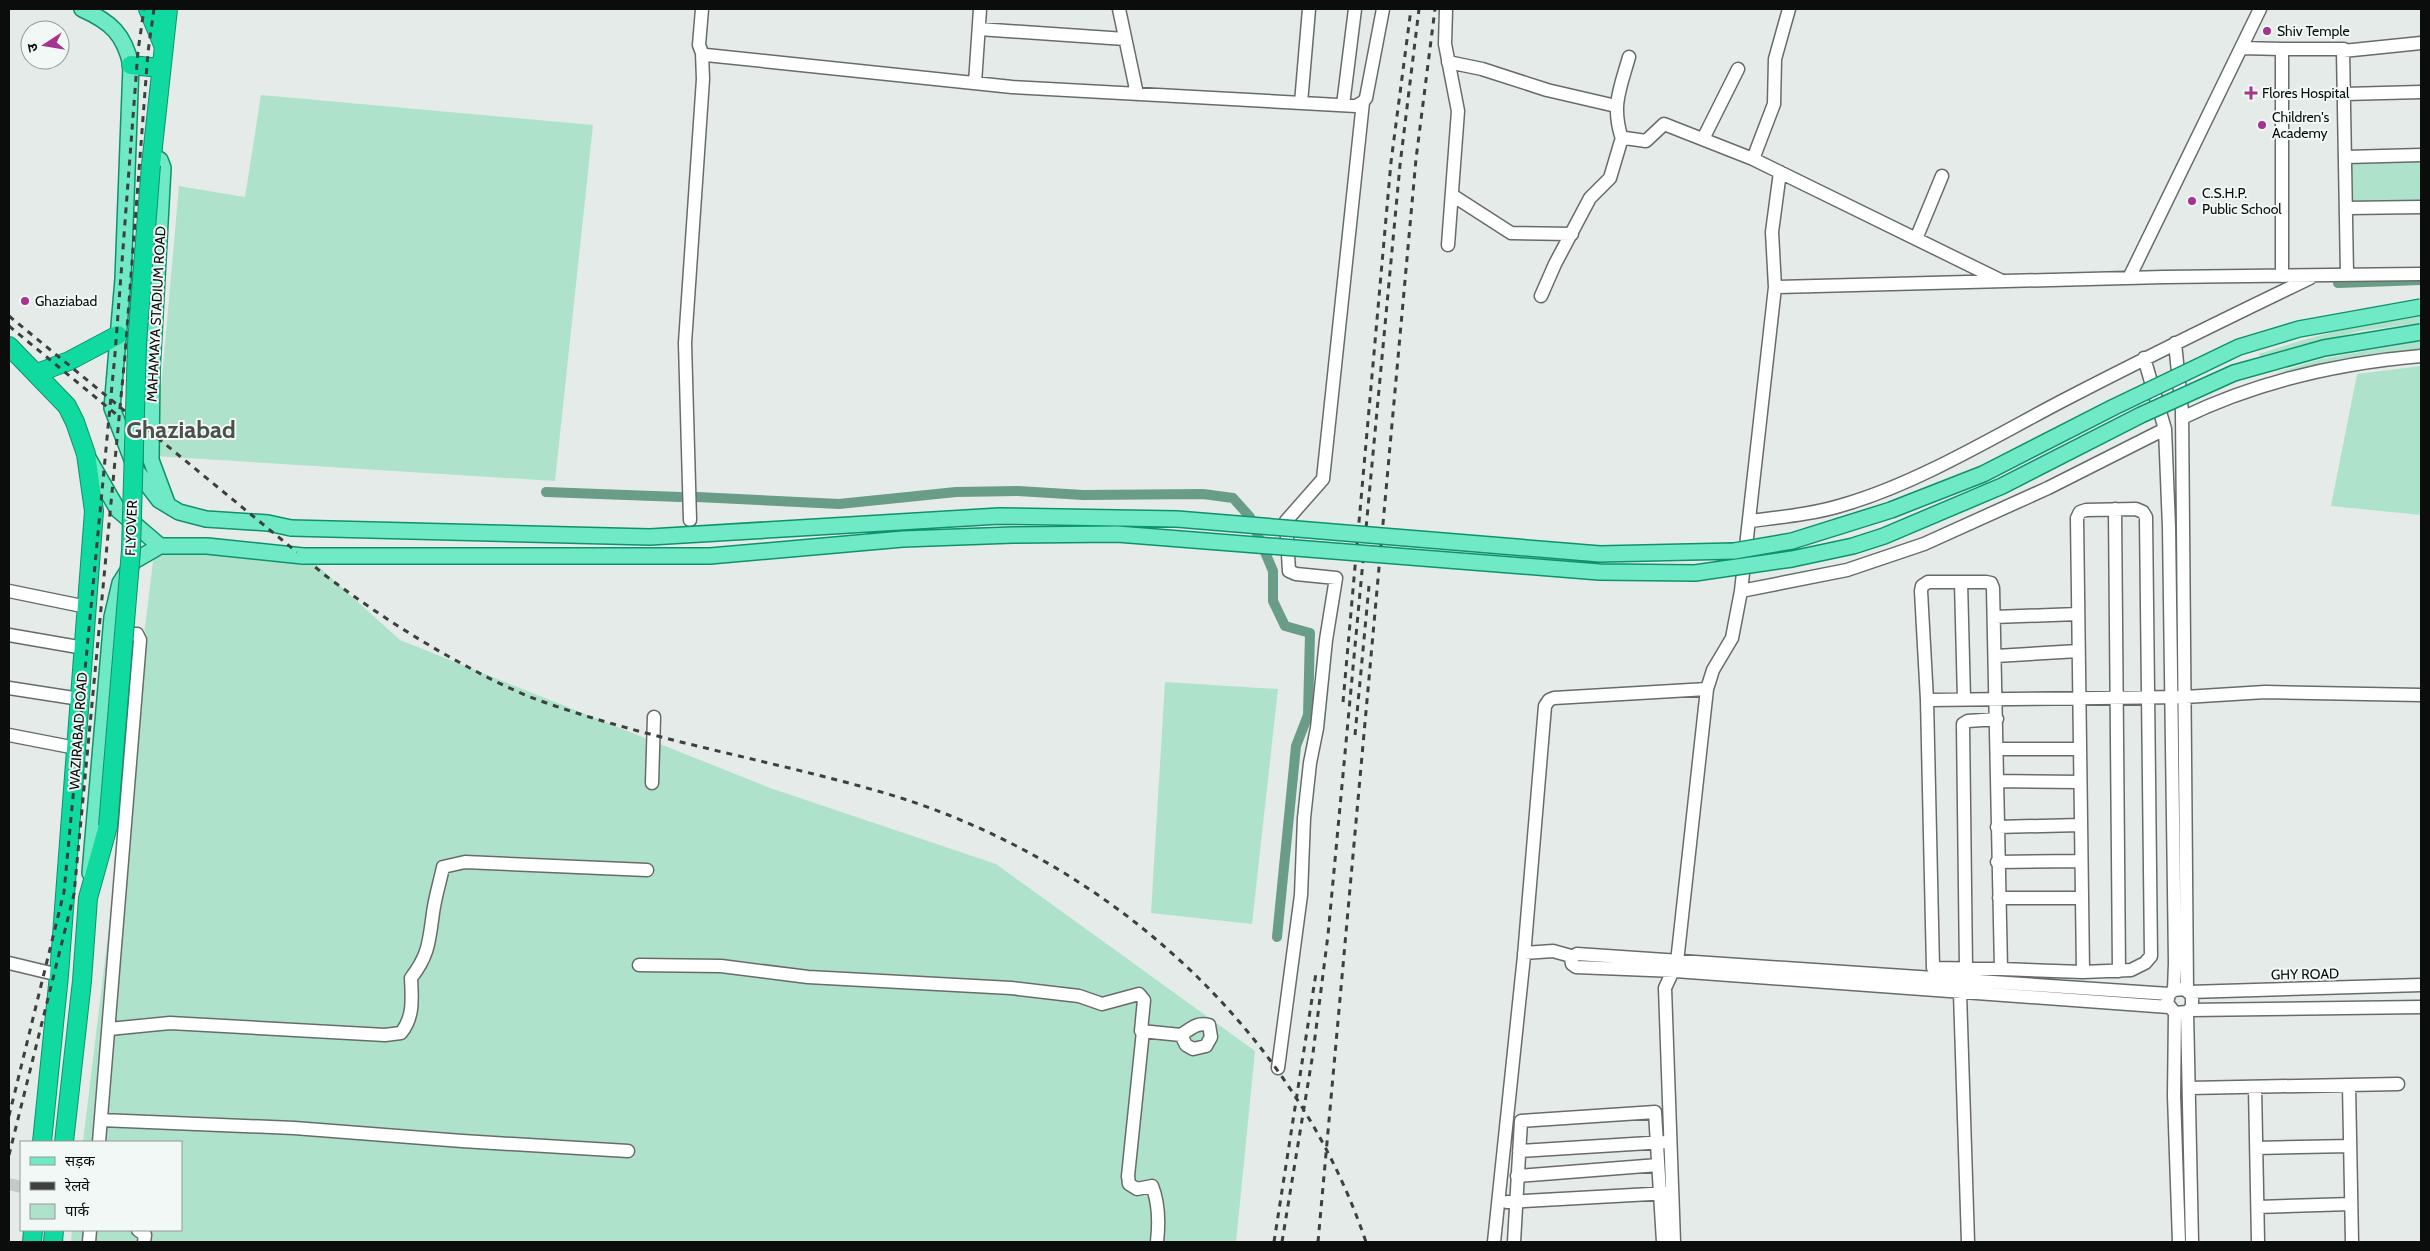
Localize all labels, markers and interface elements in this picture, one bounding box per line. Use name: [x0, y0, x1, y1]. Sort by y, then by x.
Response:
north arrow: [20, 20, 70, 70]
place label: Shiv Temple: [2277, 22, 2350, 40]
marker: Shiv Temple: [2261, 25, 2273, 37]
text: उ: [22, 41, 42, 54]
place label: Flores Hospital: [2262, 84, 2350, 102]
marker: Flores Hospital: [2244, 86, 2258, 100]
place label: Children's Academy: [2272, 108, 2329, 142]
marker: Children's Academy: [2256, 119, 2268, 131]
place label: C.S.H.P. Public School: [2202, 184, 2282, 218]
marker: C.S.H.P. Public School: [2186, 195, 2198, 207]
street label: MAHAMAYA STADIUM ROAD: [142, 226, 170, 402]
place label: Ghaziabad: [35, 292, 97, 310]
marker: Ghaziabad: [19, 295, 31, 307]
district label: Ghaziabad: [126, 415, 236, 444]
street label: FLYOVER: [121, 499, 141, 556]
street label: WAZIRABAD ROAD: [65, 672, 91, 790]
street label: GHY ROAD: [2271, 964, 2339, 984]
legend: [20, 1141, 182, 1231]
text: सड़क: [65, 1152, 95, 1170]
text: रेलवे: [64, 1177, 90, 1195]
text: पार्क: [65, 1202, 89, 1220]

